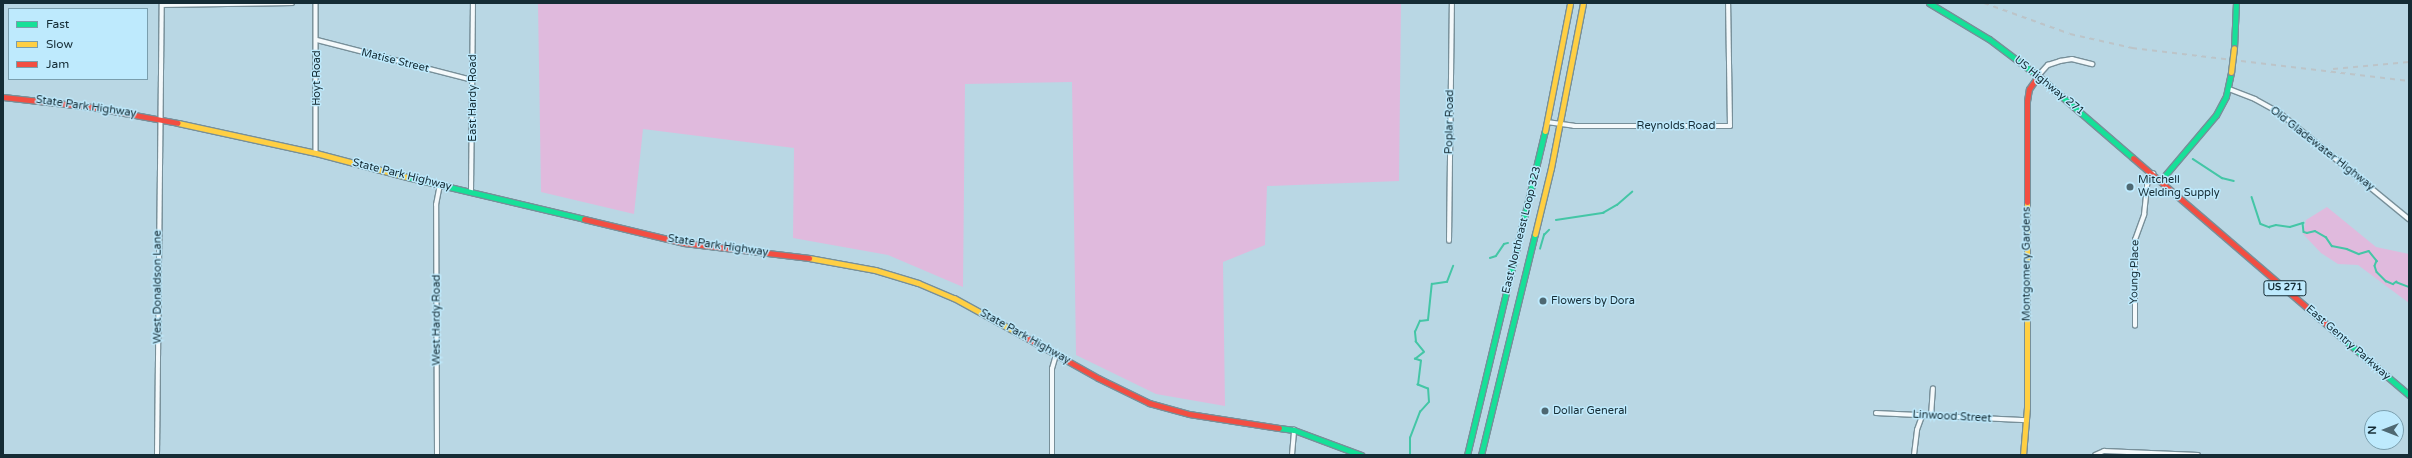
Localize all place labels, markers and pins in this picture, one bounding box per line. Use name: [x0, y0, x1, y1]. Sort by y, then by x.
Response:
place label: Mitchell Welding Supply: [2138, 174, 2220, 200]
marker: Mitchell Welding Supply: [2125, 182, 2135, 192]
place label: Flowers by Dora: [1551, 294, 1635, 308]
marker: Flowers by Dora: [1538, 296, 1548, 306]
place label: Dollar General: [1553, 404, 1627, 418]
marker: Dollar General: [1540, 406, 1550, 416]

